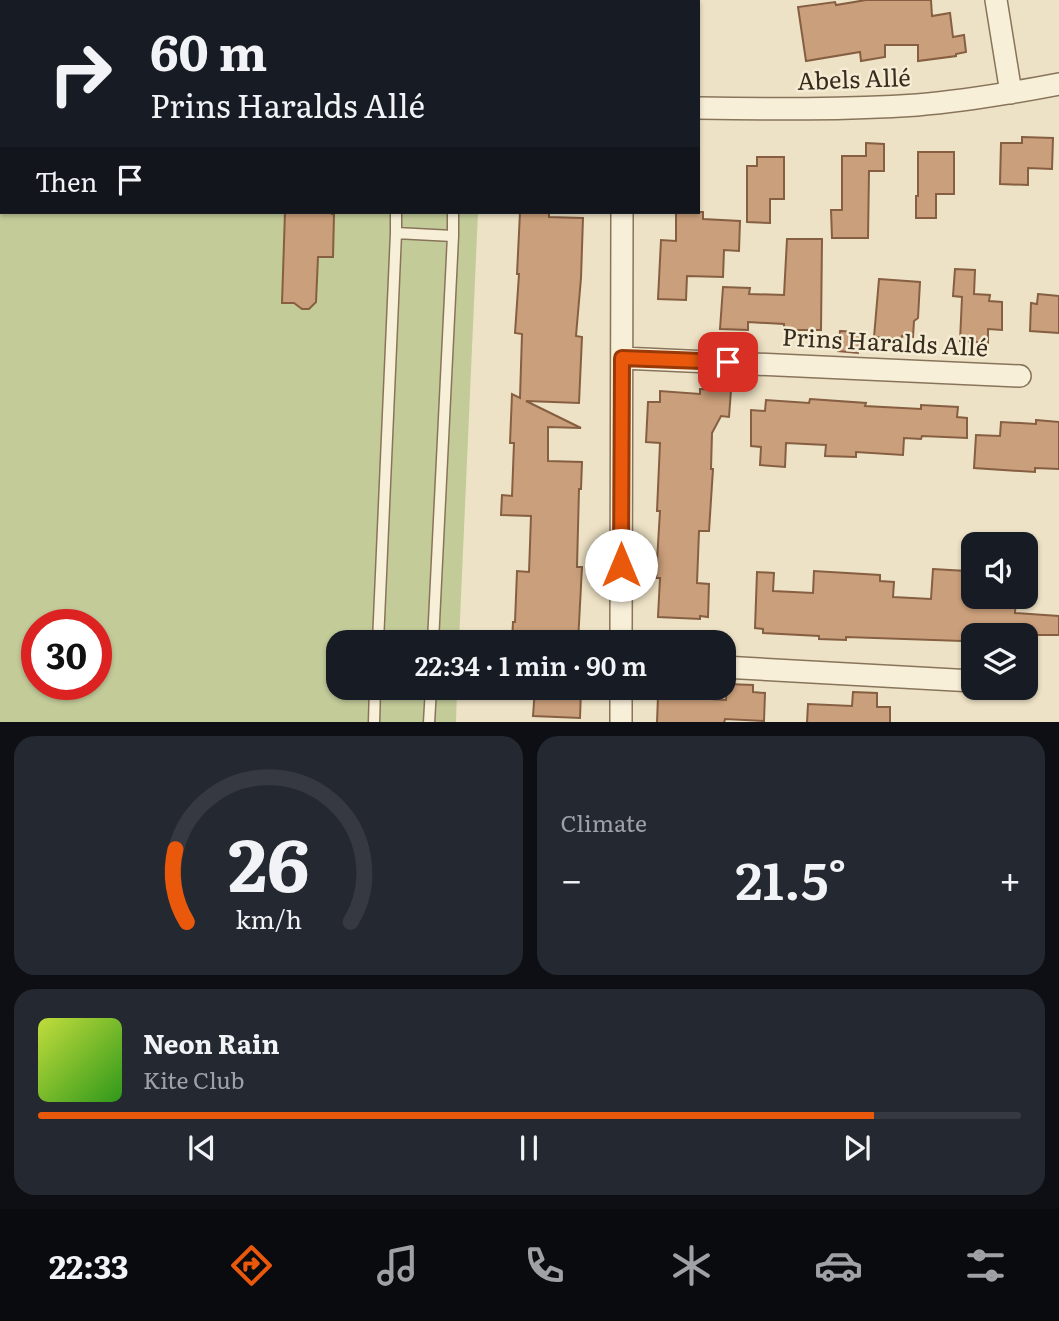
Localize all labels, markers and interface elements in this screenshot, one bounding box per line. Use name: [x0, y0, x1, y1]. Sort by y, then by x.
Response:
text: 60 m: [150, 13, 267, 86]
icon: right: [35, 28, 126, 119]
street label: Abels Allé: [797, 58, 911, 97]
text: Prins Haralds Allé: [150, 80, 425, 128]
text: Then: [35, 161, 97, 200]
icon: arrive: [111, 161, 149, 199]
street label: Prins Haralds Allé: [781, 318, 989, 363]
pin: [698, 332, 758, 392]
icon: arrive: [709, 343, 747, 381]
position arrow: [584, 528, 658, 602]
map controls: [961, 532, 1038, 700]
button: sound: [961, 532, 1038, 609]
speed limit sign: 30: [21, 609, 112, 700]
button: layers: [961, 623, 1038, 700]
text: 22:34 · 1 min · 90 m: [415, 645, 647, 684]
text: Climate: [561, 805, 647, 839]
text: 26: [227, 806, 309, 914]
text: 21.5°: [735, 839, 846, 916]
text: −: [561, 849, 583, 906]
text: +: [999, 849, 1021, 906]
text: km/h: [235, 899, 302, 936]
text: Neon Rain: [143, 1023, 280, 1062]
text: Kite Club: [143, 1062, 244, 1096]
icon: previous: [183, 1129, 221, 1167]
icon: pause: [510, 1129, 548, 1167]
icon: next: [838, 1129, 876, 1167]
text: 22:33: [49, 1241, 129, 1289]
icon: directions: [227, 1241, 276, 1290]
icon: music: [373, 1241, 422, 1290]
icon: phone: [520, 1241, 569, 1290]
icon: climate: [667, 1241, 716, 1290]
icon: car: [814, 1241, 863, 1290]
icon: filters: [961, 1241, 1010, 1290]

